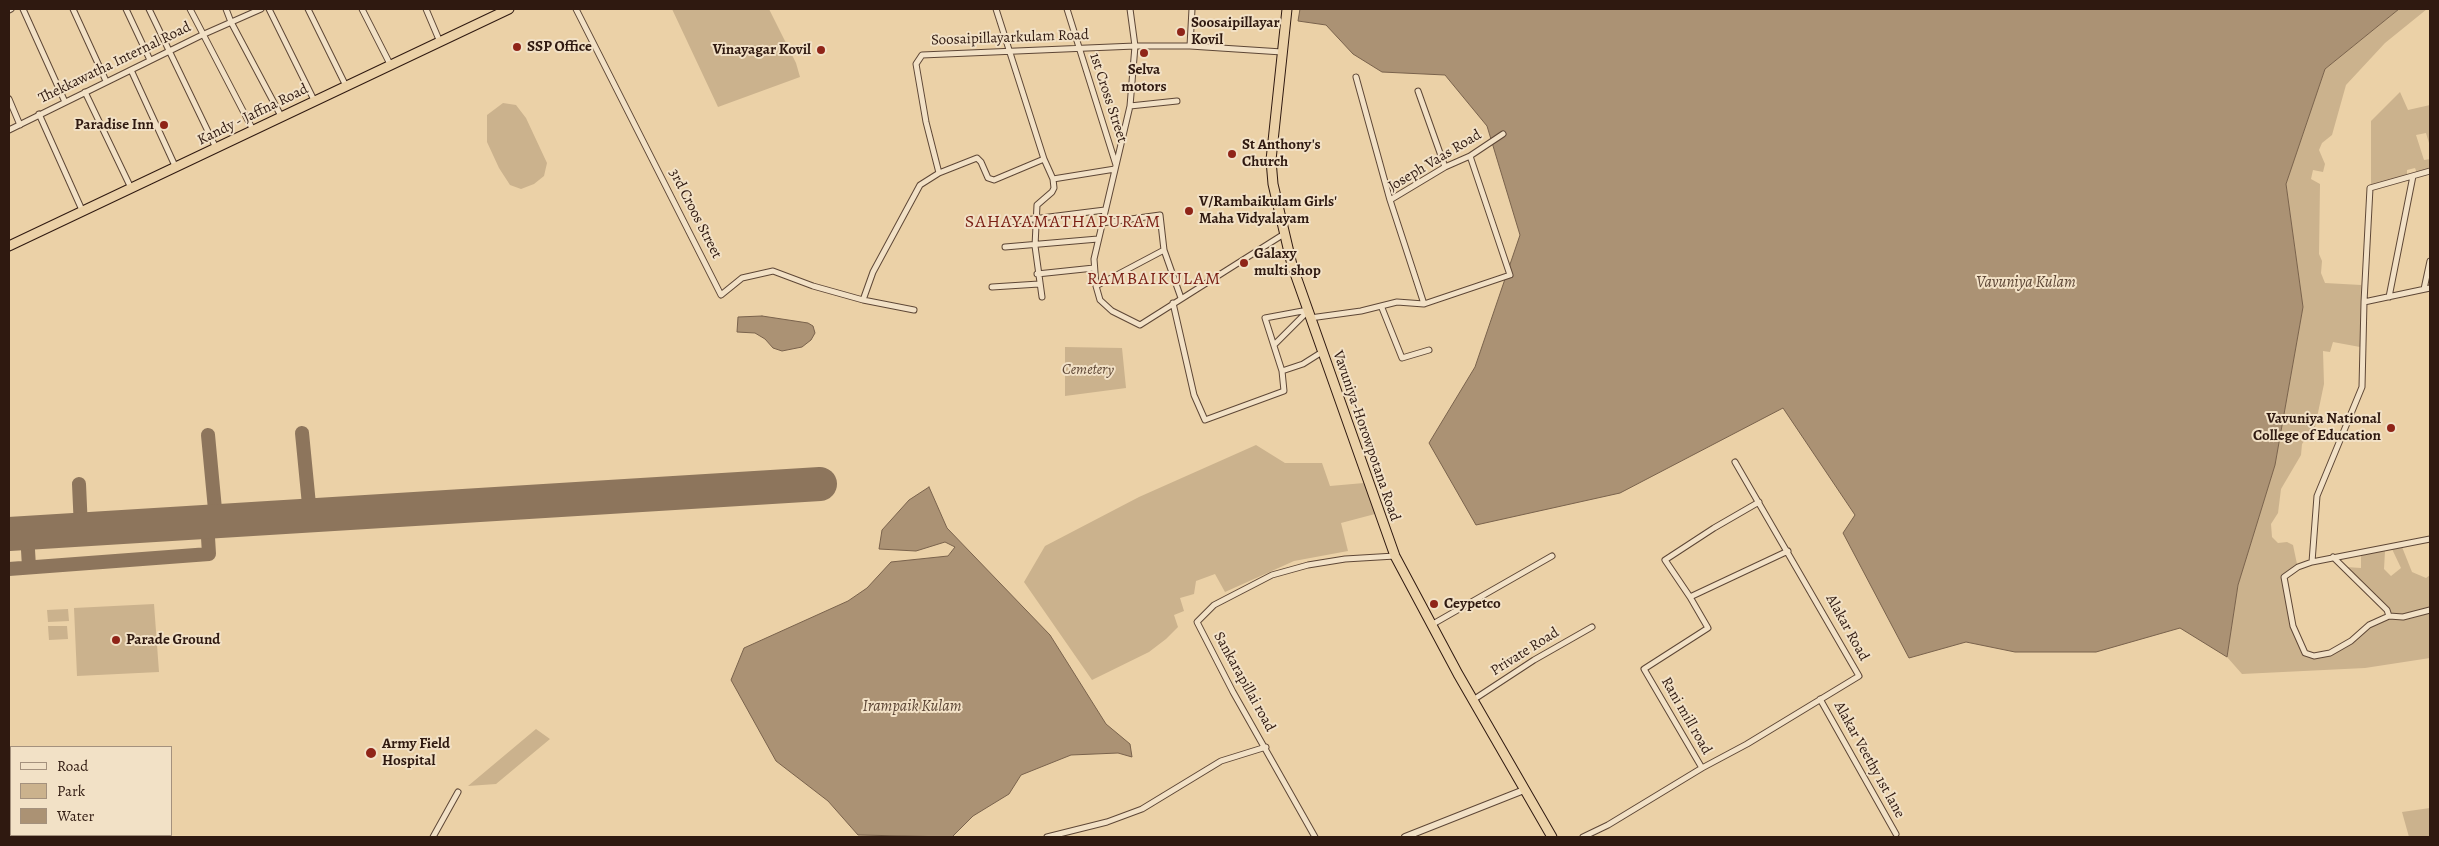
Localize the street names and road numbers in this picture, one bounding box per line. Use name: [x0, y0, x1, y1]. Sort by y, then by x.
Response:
street label: Thekkawatha Internal Road: [36, 18, 194, 108]
street label: Soosaipillayarkulam Road: [931, 26, 1089, 50]
street label: 1st Cross Street: [1085, 51, 1131, 145]
street label: Kandy - Jaffna Road: [195, 80, 311, 150]
street label: Joseph Vaas Road: [1385, 126, 1485, 196]
street label: 3rd Croos Street: [665, 166, 725, 262]
street label: Vavuniya-Horowpotana Road: [1328, 348, 1404, 524]
street label: Alakar Road: [1821, 592, 1873, 664]
street label: Private Road: [1487, 624, 1563, 680]
street label: Sankarapillai road: [1209, 629, 1279, 735]
street label: Rani mill road: [1657, 674, 1715, 758]
street label: Alakar Veethy 1st lane: [1830, 699, 1908, 821]

